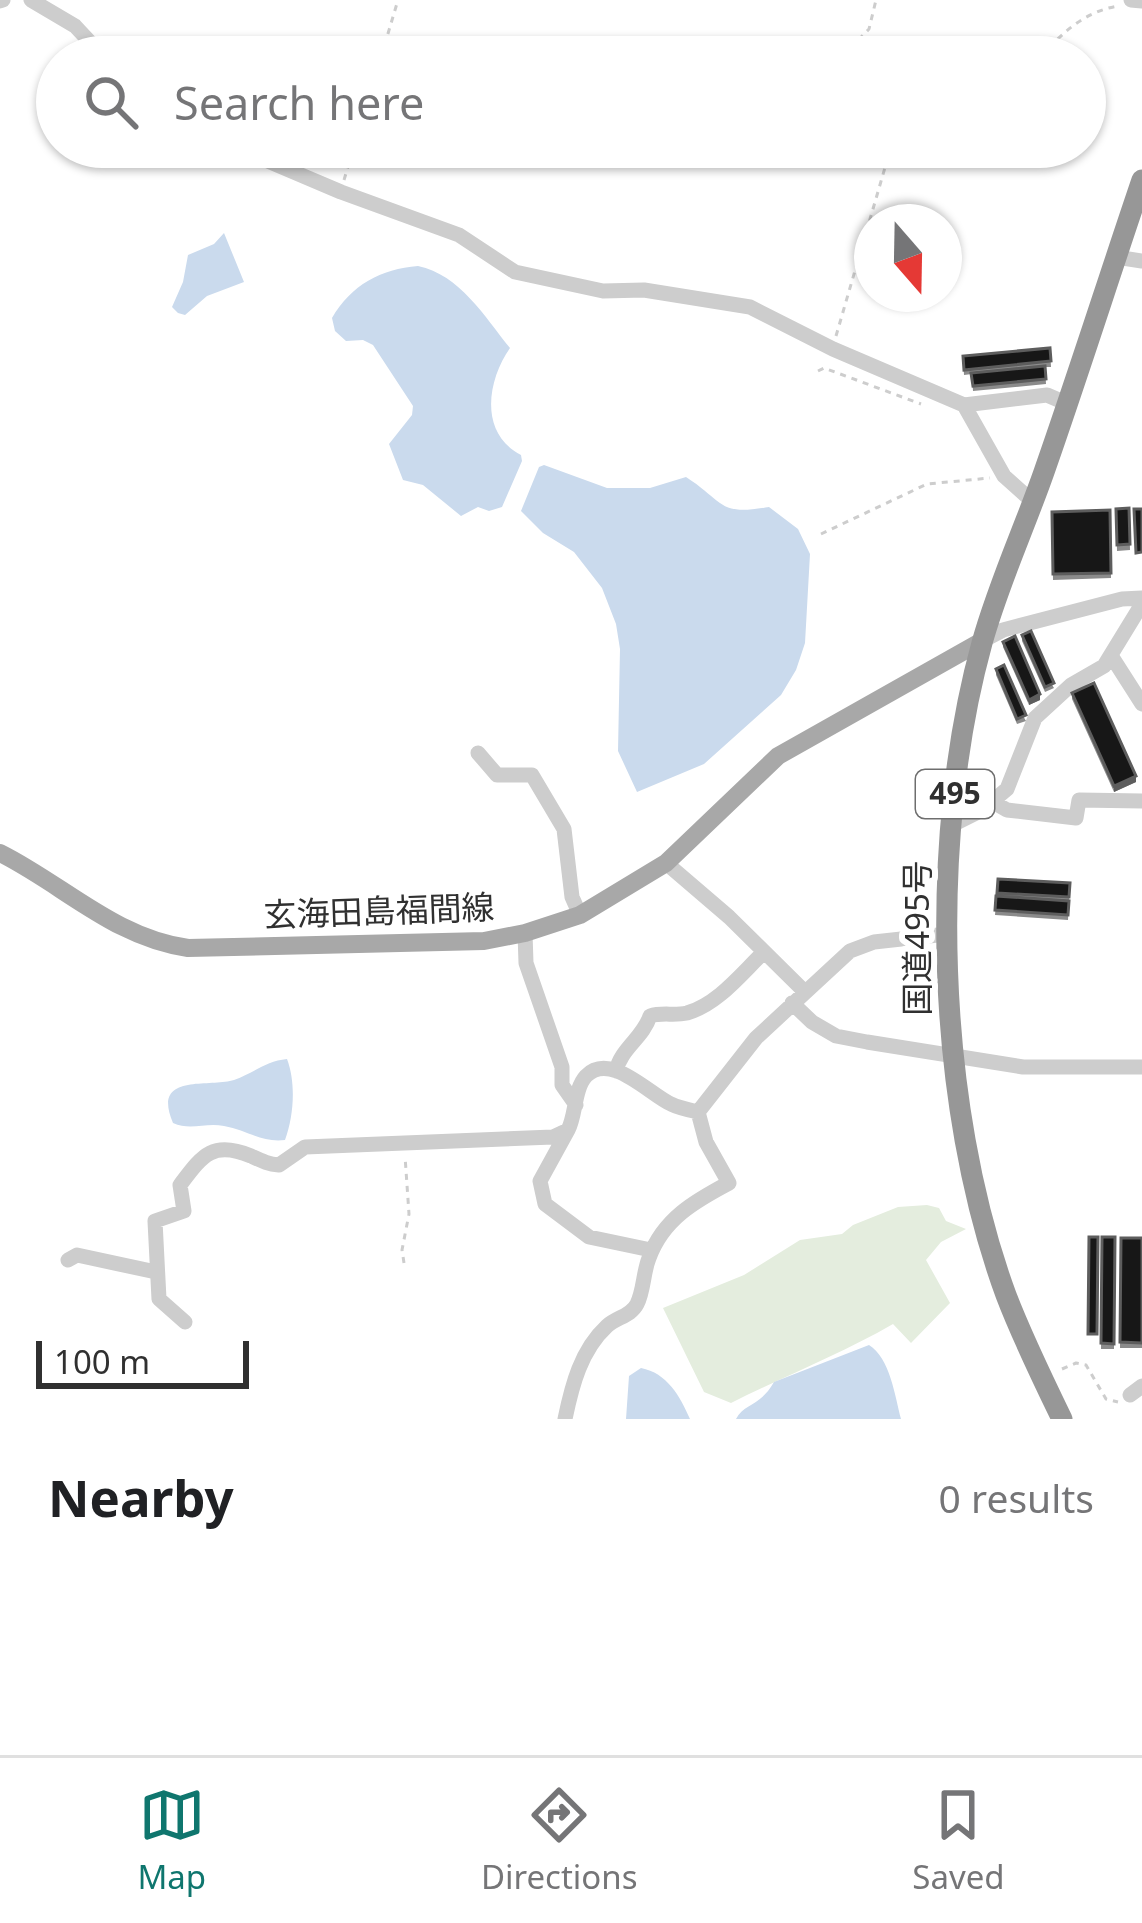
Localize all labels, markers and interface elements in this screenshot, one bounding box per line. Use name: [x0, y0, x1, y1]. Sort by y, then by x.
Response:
search box: [36, 36, 1106, 168]
icon: search: [78, 69, 144, 135]
text: Search here: [174, 72, 424, 133]
north arrow: [854, 204, 962, 312]
road number: 495: [916, 770, 994, 818]
street label: 国道495号: [894, 860, 939, 1016]
street label: 玄海田島福間線: [263, 884, 495, 937]
scale bar: [36, 1335, 249, 1388]
text: 100 m: [54, 1339, 150, 1384]
text: Nearby: [48, 1462, 234, 1532]
text: 0 results: [939, 1471, 1094, 1524]
tab: Map: [137, 1782, 206, 1899]
tab: Directions: [481, 1782, 638, 1899]
tab: Saved: [912, 1782, 1005, 1899]

